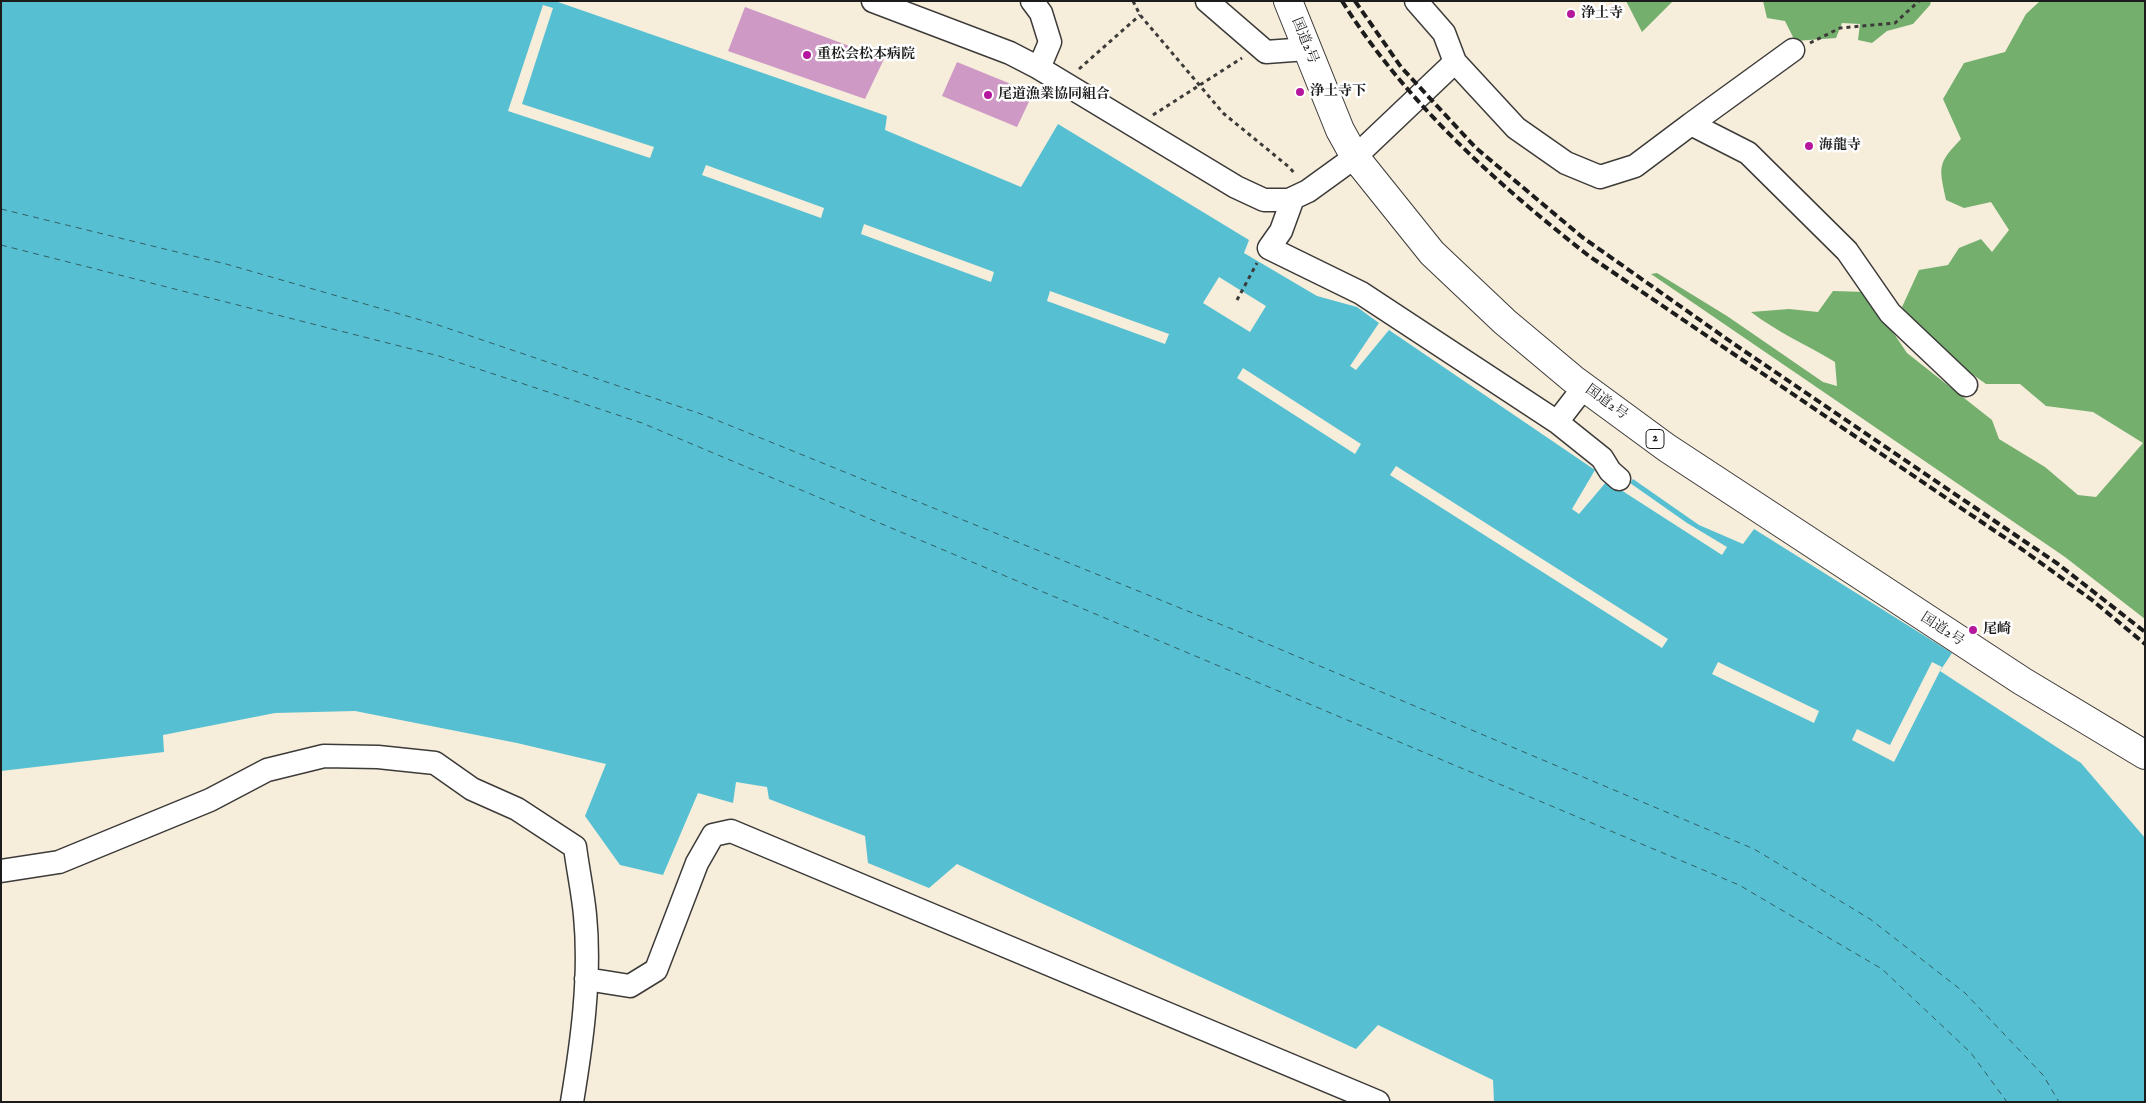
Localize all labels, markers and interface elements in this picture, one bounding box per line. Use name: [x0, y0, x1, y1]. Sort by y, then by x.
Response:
place label: 浄土寺: [1581, 6, 1623, 22]
marker: 浄土寺: [1565, 8, 1577, 20]
street label: 国道2号: [1287, 15, 1321, 67]
place label: 重松会松本病院: [817, 47, 915, 63]
marker: 重松会松本病院: [801, 49, 813, 61]
place label: 浄土寺下: [1310, 84, 1366, 100]
marker: 浄土寺下: [1294, 86, 1306, 98]
place label: 尾道漁業協同組合: [998, 87, 1110, 103]
marker: 尾道漁業協同組合: [982, 89, 994, 101]
place label: 海龍寺: [1819, 138, 1861, 154]
marker: 海龍寺: [1803, 140, 1815, 152]
street label: 国道2号: [1581, 382, 1631, 424]
road number: 2: [1646, 429, 1664, 448]
street label: 国道2号: [1917, 610, 1967, 650]
place label: 尾崎: [1983, 622, 2011, 638]
marker: 尾崎: [1967, 624, 1979, 636]

